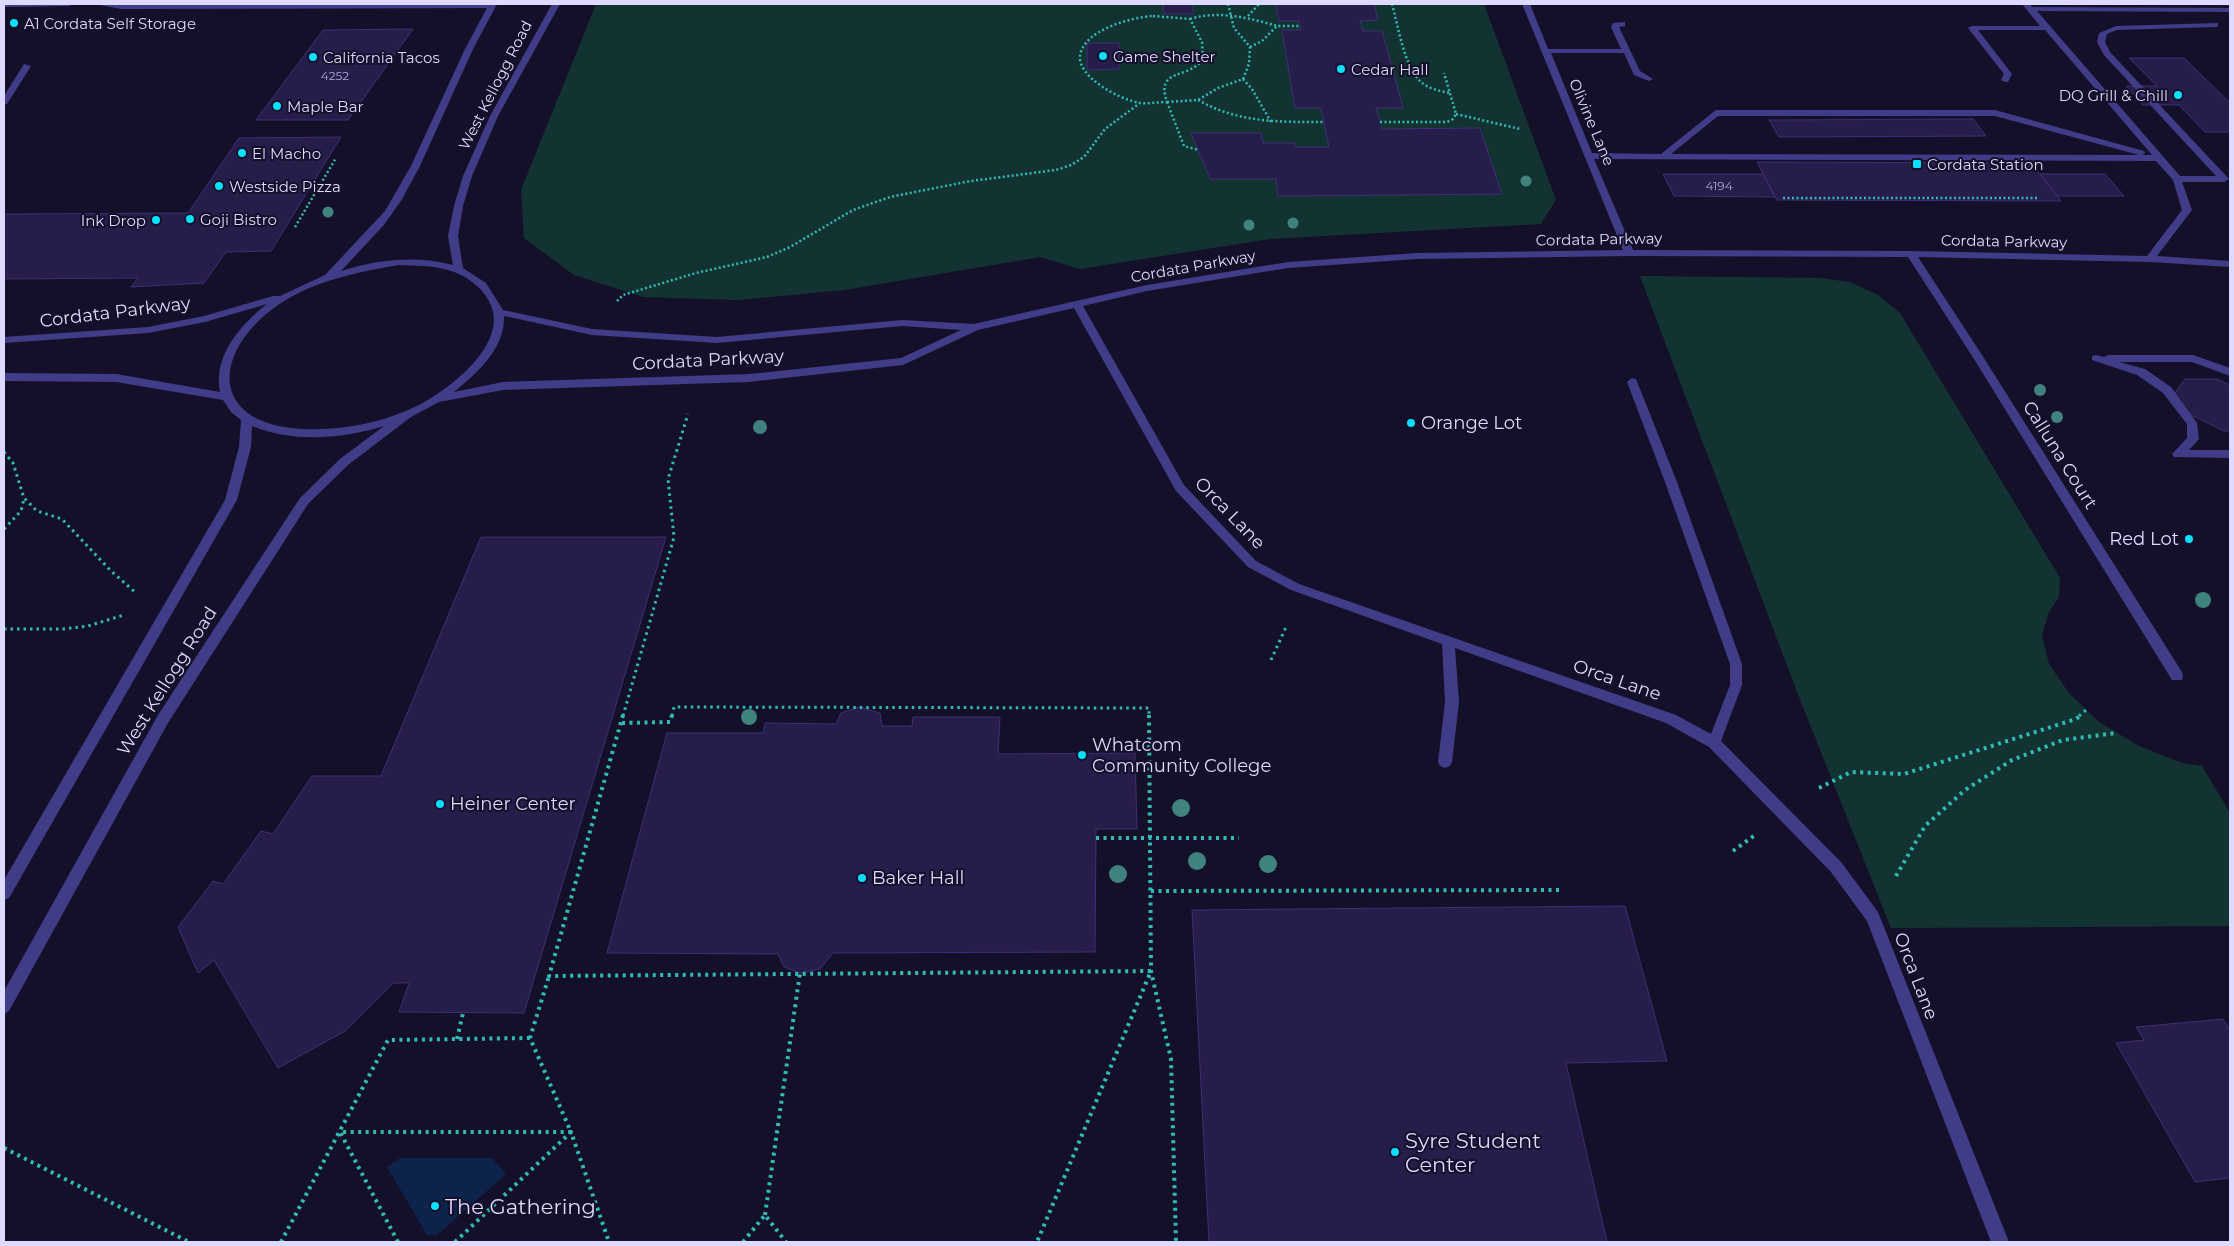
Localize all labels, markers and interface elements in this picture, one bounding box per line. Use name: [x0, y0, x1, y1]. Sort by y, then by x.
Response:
place label: A1 Cordata Self Storage: [24, 14, 196, 33]
marker: A1 Cordata Self Storage: [8, 17, 20, 29]
street label: West Kellogg Road: [454, 17, 536, 153]
place label: Game Shelter: [1113, 47, 1216, 66]
place label: California Tacos: [323, 48, 440, 67]
marker: Game Shelter: [1097, 50, 1109, 62]
marker: California Tacos: [307, 51, 319, 63]
place label: Cedar Hall: [1351, 60, 1428, 79]
marker: Cedar Hall: [1335, 63, 1347, 75]
house number: 4252: [321, 68, 349, 83]
street label: Olivine Lane: [1565, 76, 1619, 168]
place label: DQ Grill & Chill: [2059, 86, 2168, 105]
marker: DQ Grill & Chill: [2172, 89, 2184, 101]
place label: Maple Bar: [287, 97, 364, 116]
marker: Maple Bar: [271, 100, 283, 112]
place label: El Macho: [252, 144, 321, 163]
marker: El Macho: [236, 147, 248, 159]
place label: Cordata Station: [1927, 155, 2044, 174]
marker: Cordata Station: [1911, 158, 1923, 170]
place label: Westside Pizza: [229, 177, 341, 196]
house number: 4194: [1705, 178, 1733, 193]
marker: Westside Pizza: [213, 180, 225, 192]
place label: Goji Bistro: [200, 210, 277, 229]
place label: Ink Drop: [81, 211, 146, 230]
marker: Goji Bistro: [184, 213, 196, 225]
marker: Ink Drop: [150, 214, 162, 226]
street label: Cordata Parkway: [1536, 228, 1663, 250]
street label: Cordata Parkway: [1941, 230, 2068, 252]
street label: Cordata Parkway: [1129, 246, 1258, 286]
street label: Cordata Parkway: [38, 292, 192, 332]
street label: Cordata Parkway: [632, 345, 785, 375]
street label: Calluna Court: [2018, 397, 2102, 513]
place label: Orange Lot: [1421, 412, 1522, 434]
marker: Orange Lot: [1405, 417, 1417, 429]
street label: Orca Lane: [1190, 472, 1270, 554]
place label: Red Lot: [2109, 528, 2179, 550]
marker: Red Lot: [2183, 533, 2195, 545]
street label: West Kellogg Road: [112, 603, 222, 759]
street label: Orca Lane: [1570, 655, 1664, 705]
place label: Whatcom Community College: [1092, 734, 1271, 777]
marker: Whatcom Community College: [1076, 749, 1088, 761]
place label: Heiner Center: [450, 793, 576, 815]
marker: Heiner Center: [434, 798, 446, 810]
place label: Baker Hall: [872, 867, 964, 889]
marker: Baker Hall: [856, 872, 868, 884]
street label: Orca Lane: [1889, 929, 1943, 1023]
place label: Syre Student Center: [1405, 1128, 1541, 1177]
marker: Syre Student Center: [1389, 1146, 1401, 1158]
place label: The Gathering: [445, 1194, 596, 1219]
marker: The Gathering: [429, 1200, 441, 1212]

